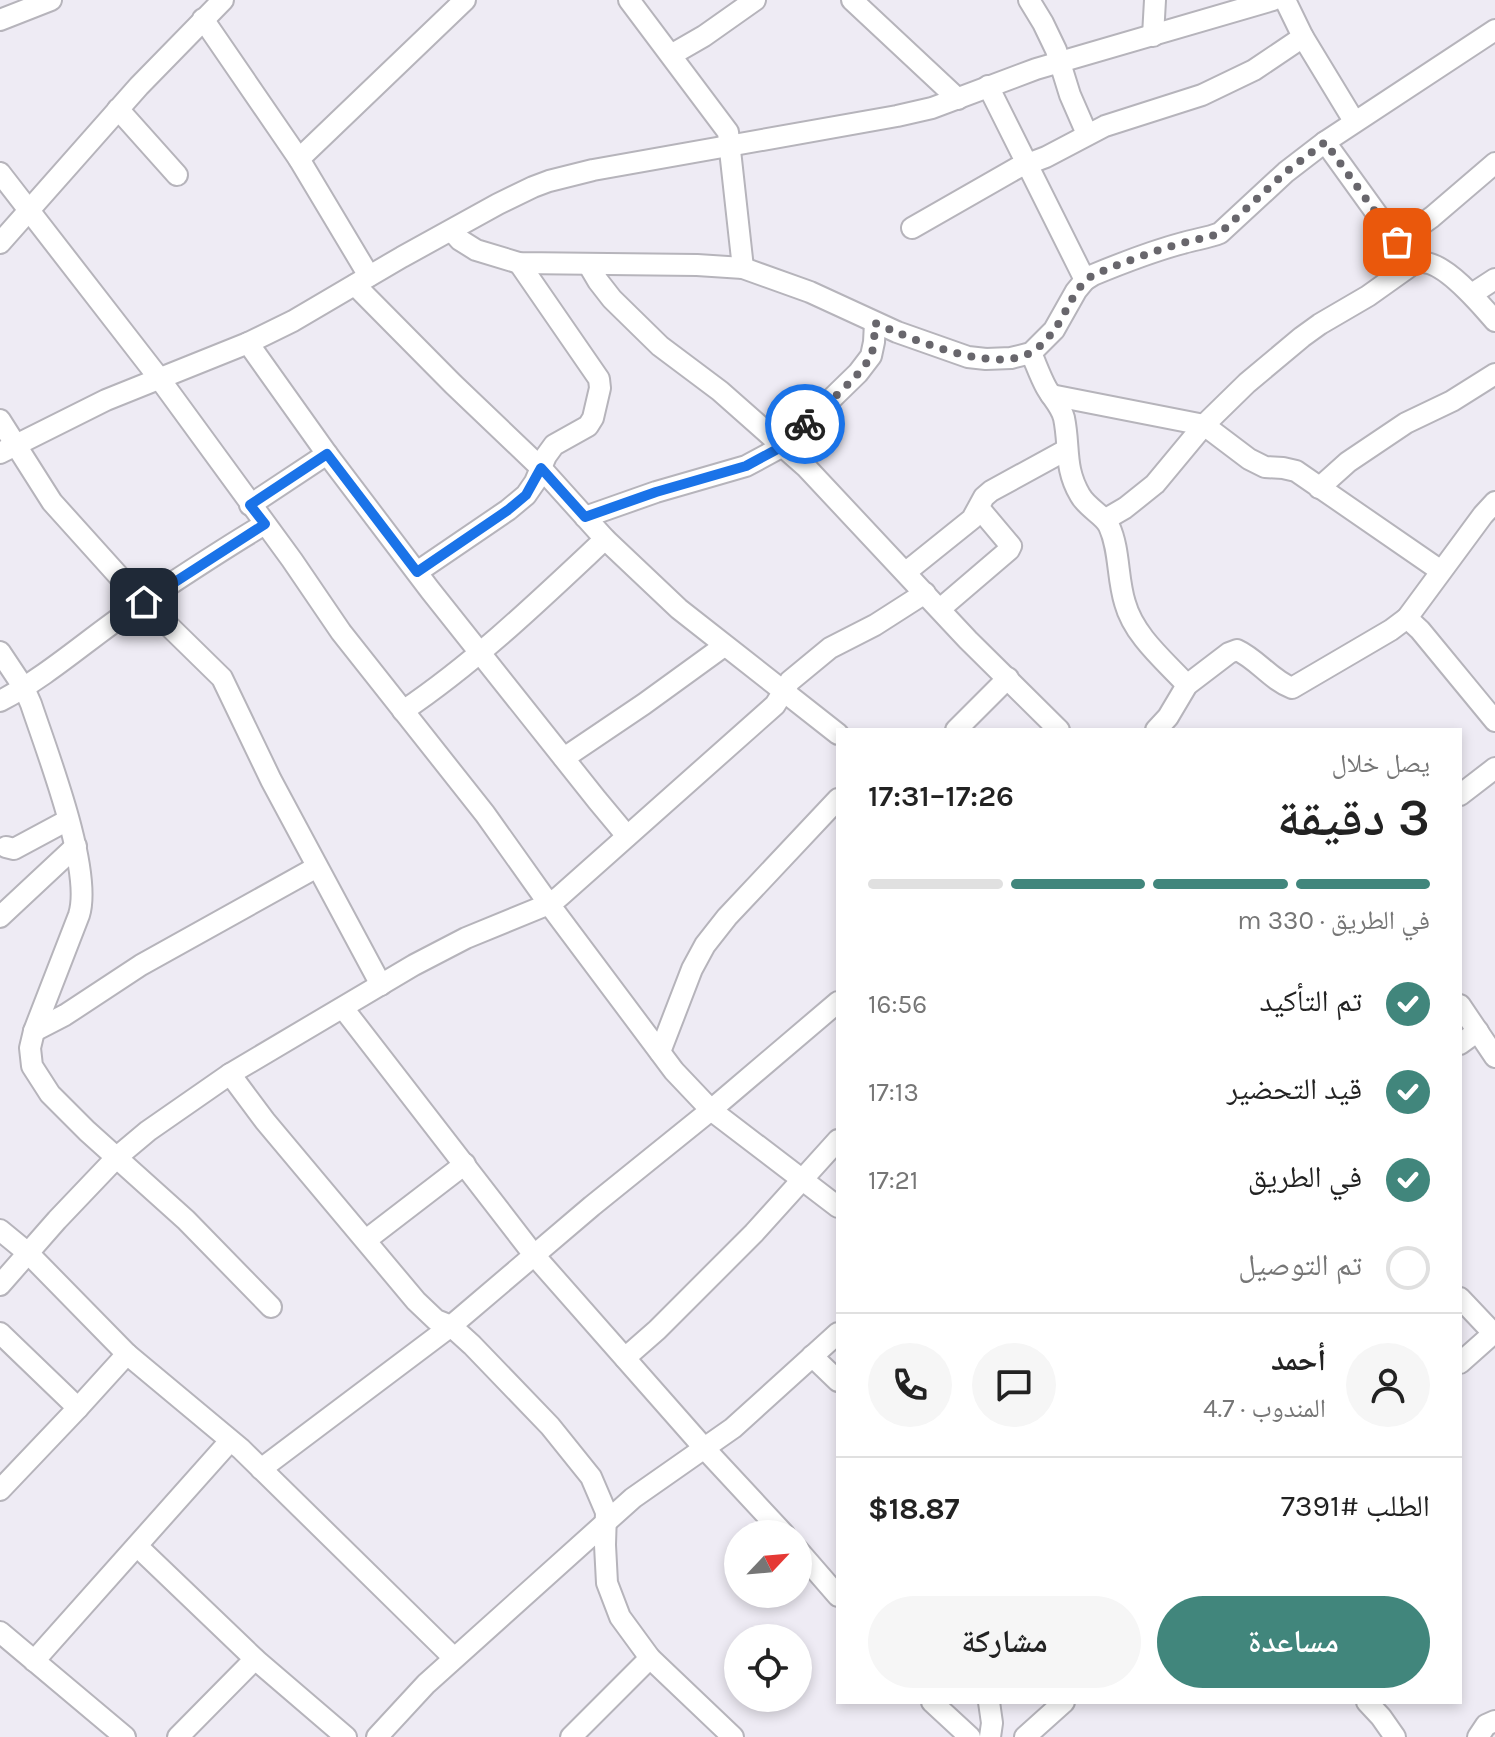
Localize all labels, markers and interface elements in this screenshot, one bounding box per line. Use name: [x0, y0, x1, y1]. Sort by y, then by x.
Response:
pin: [1363, 208, 1431, 276]
icon: bag: [1375, 220, 1419, 264]
courier: [765, 384, 845, 464]
icon: bike: [783, 402, 827, 446]
pin: [110, 568, 178, 636]
icon: home: [122, 580, 166, 624]
text: يصل خلال: [1331, 748, 1430, 779]
text: 17:26–17:31: [868, 778, 1014, 814]
text: 3 دقيقة: [1277, 787, 1430, 848]
text: في الطريق · 330 m: [1237, 905, 1430, 936]
icon: check: [1386, 982, 1430, 1026]
text: تم التأكيد: [1259, 983, 1362, 1019]
text: 16:56: [868, 989, 927, 1020]
icon: check: [1386, 1070, 1430, 1114]
text: قيد التحضير: [1227, 1071, 1362, 1107]
text: 17:13: [868, 1077, 919, 1108]
icon: check: [1386, 1158, 1430, 1202]
text: في الطريق: [1248, 1159, 1362, 1195]
text: 17:21: [868, 1165, 918, 1196]
text: تم التوصيل: [1238, 1247, 1362, 1283]
text: أحمد: [1271, 1342, 1326, 1378]
button: phone: [868, 1343, 952, 1427]
button: chat: [972, 1343, 1056, 1427]
button: person: [1346, 1343, 1430, 1427]
text: المندوب · 4.7: [1203, 1393, 1326, 1424]
text: الطلب #7391: [1281, 1488, 1430, 1524]
text: $18.87: [868, 1491, 960, 1527]
north arrow: [724, 1520, 812, 1608]
map controls: [724, 1520, 812, 1712]
button: مشاركة: [868, 1596, 1141, 1688]
button: مساعدة: [1157, 1596, 1430, 1688]
button: locate: [724, 1624, 812, 1712]

